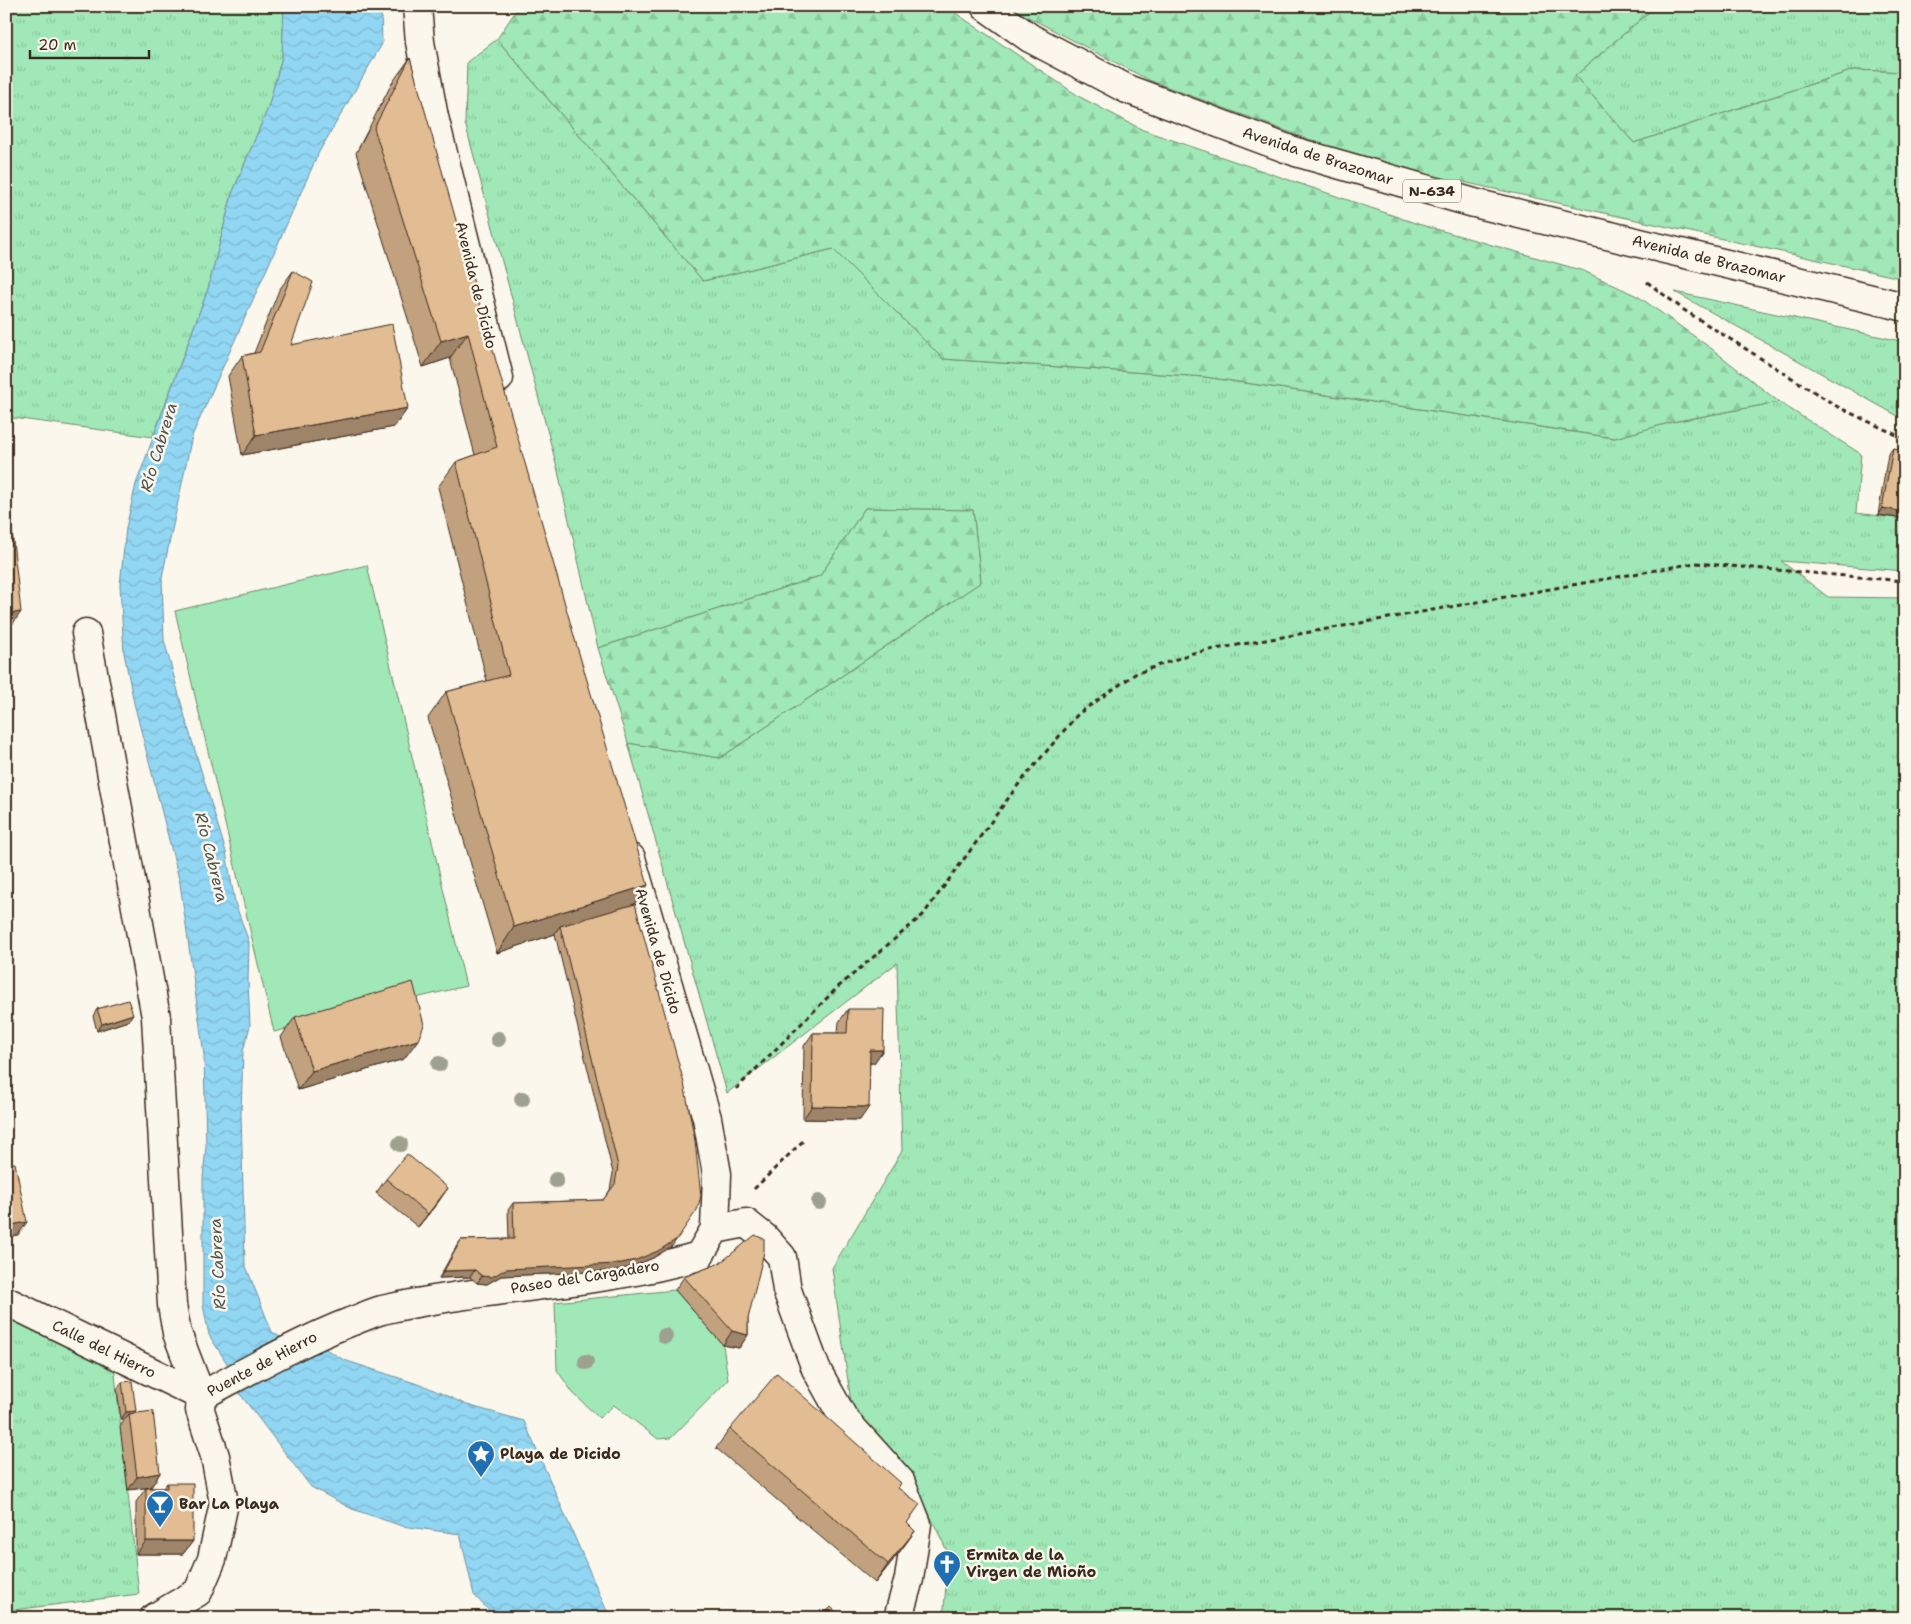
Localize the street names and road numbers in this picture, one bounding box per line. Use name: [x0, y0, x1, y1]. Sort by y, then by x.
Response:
street label: Avenida de Brazomar: [1240, 122, 1396, 190]
road number: N-634: [1403, 180, 1461, 202]
street label: Avenida de Dícido: [451, 219, 501, 351]
street label: Avenida de Brazomar: [1630, 230, 1788, 288]
street label: Avenida de Dícido: [630, 886, 686, 1016]
street label: Paseo del Cargadero: [509, 1255, 661, 1299]
street label: Calle del Hierro: [49, 1315, 159, 1383]
street label: Puente de Hierro: [203, 1326, 321, 1402]

